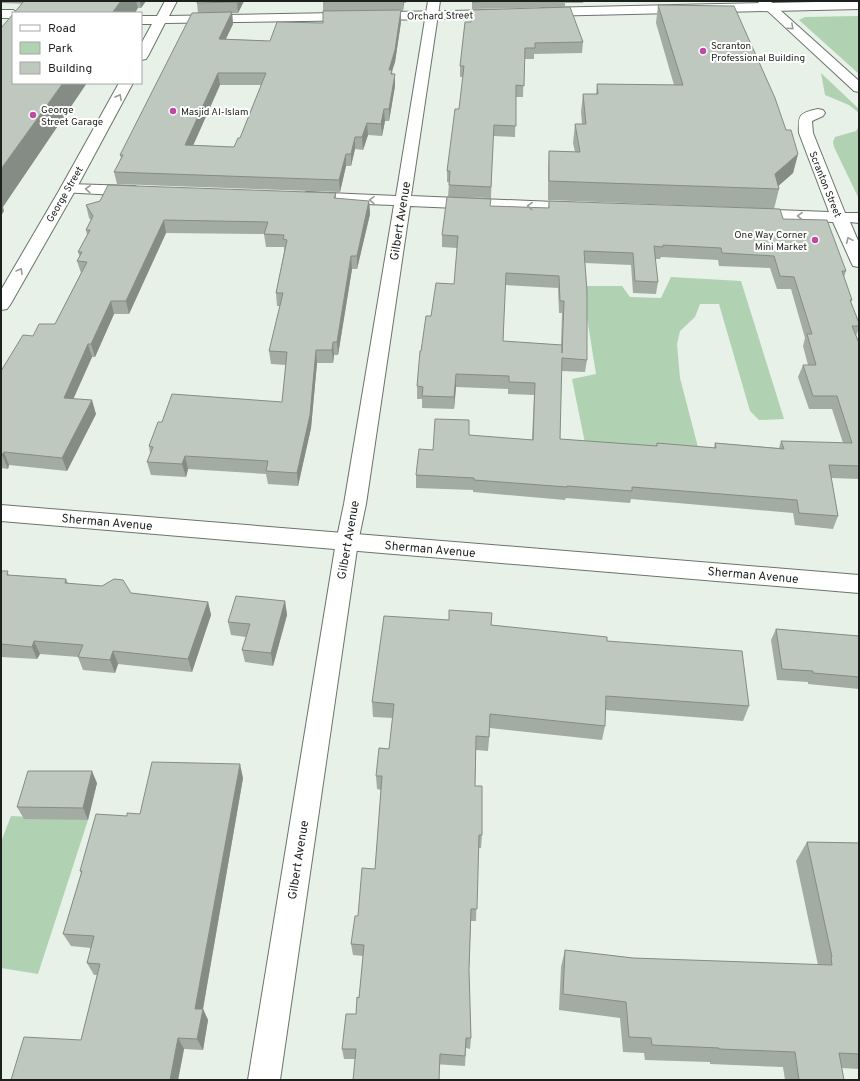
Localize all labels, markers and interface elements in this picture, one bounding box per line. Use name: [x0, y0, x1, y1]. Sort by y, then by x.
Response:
street label: Orchard Street: [407, 9, 473, 24]
legend: [12, 12, 142, 84]
text: Road: [48, 21, 76, 37]
one-way arrow: [787, 23, 794, 30]
place label: Scranton Professional Building: [711, 40, 805, 65]
text: Park: [48, 41, 73, 57]
marker: Scranton Professional Building: [698, 46, 708, 56]
text: Building: [48, 61, 92, 77]
one-way arrow: [114, 94, 121, 101]
place label: George Street Garage: [41, 104, 103, 129]
marker: Masjid Al-Islam: [168, 106, 178, 116]
place label: Masjid Al-Islam: [181, 106, 248, 119]
marker: George Street Garage: [28, 110, 38, 120]
street label: Scranton Street: [805, 150, 844, 220]
street label: George Street: [44, 164, 87, 225]
street label: Gilbert Avenue: [387, 180, 415, 262]
one-way arrow: [85, 185, 91, 194]
one-way arrow: [369, 196, 375, 204]
one-way arrow: [527, 201, 533, 210]
one-way arrow: [797, 212, 803, 220]
place label: One Way Corner Mini Market: [734, 229, 807, 254]
marker: One Way Corner Mini Market: [810, 235, 820, 245]
one-way arrow: [846, 236, 854, 244]
one-way arrow: [16, 268, 23, 275]
street label: Gilbert Avenue: [334, 499, 364, 581]
street label: Sherman Avenue: [61, 511, 153, 535]
street label: Sherman Avenue: [384, 538, 476, 562]
street label: Sherman Avenue: [707, 564, 799, 588]
street label: Gilbert Avenue: [285, 819, 313, 901]

